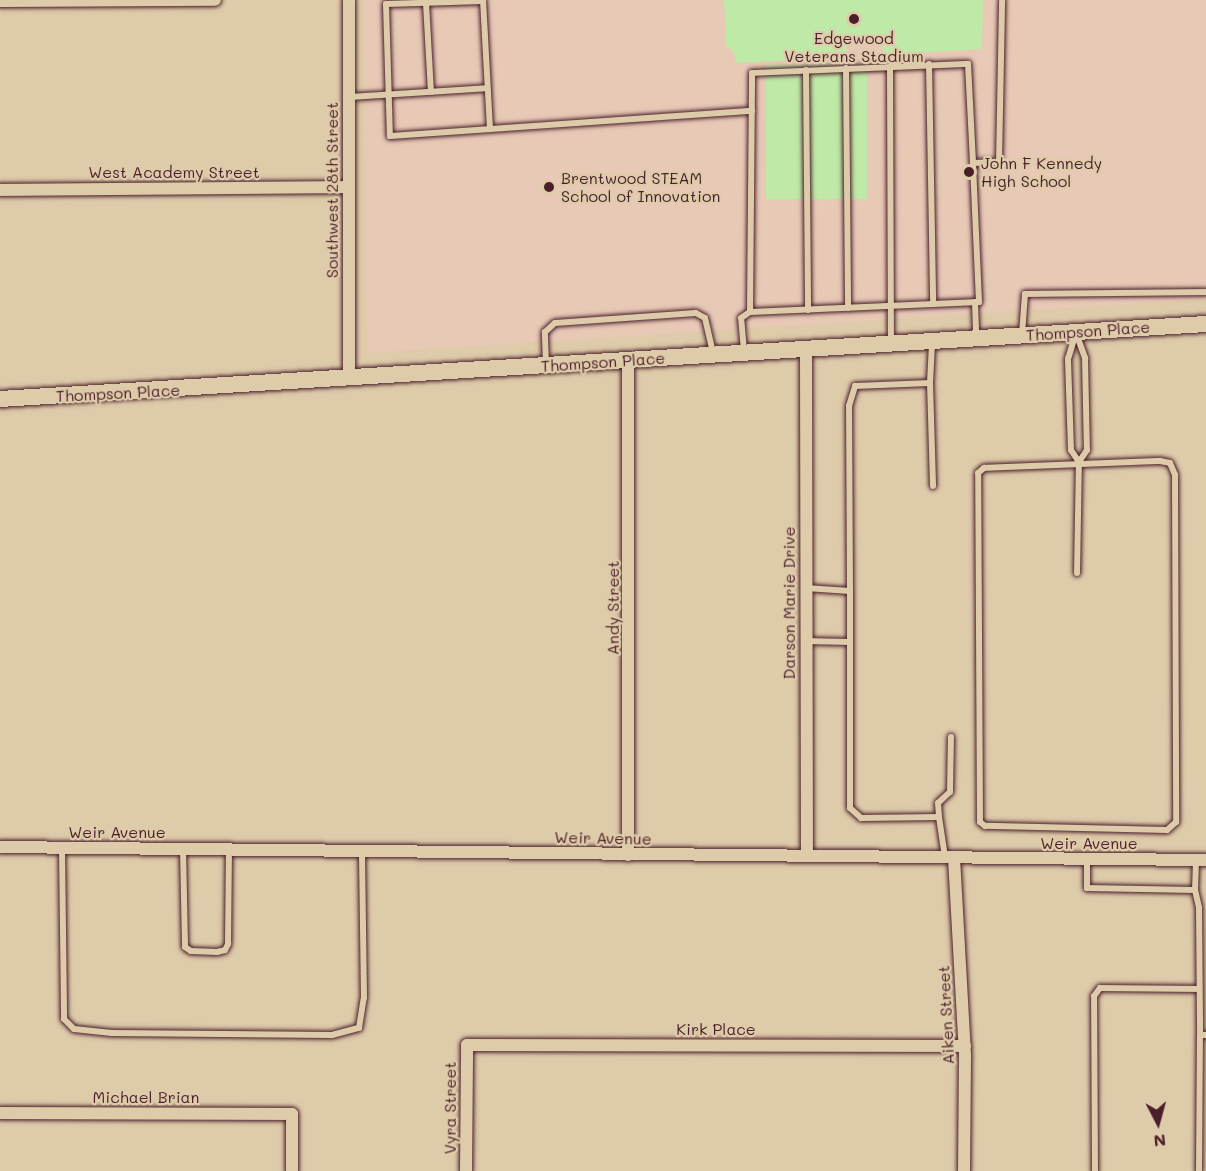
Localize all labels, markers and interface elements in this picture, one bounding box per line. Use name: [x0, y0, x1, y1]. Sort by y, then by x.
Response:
marker: Edgewood Veterans Stadium: [847, 12, 861, 26]
place label: Edgewood Veterans Stadium: [784, 28, 924, 66]
street label: Southwest 28th Street: [322, 102, 342, 278]
place label: John F Kennedy High School: [981, 153, 1102, 191]
street label: West Academy Street: [88, 162, 260, 182]
marker: John F Kennedy High School: [962, 165, 976, 179]
place label: Brentwood STEAM School of Innovation: [561, 168, 720, 206]
marker: Brentwood STEAM School of Innovation: [542, 180, 556, 194]
street label: Thompson Place: [1025, 317, 1151, 345]
street label: Thompson Place: [540, 348, 666, 376]
street label: Thompson Place: [55, 380, 181, 406]
street label: Darson Marie Drive: [779, 526, 799, 680]
street label: Andy Street: [603, 561, 623, 655]
street label: Weir Avenue: [68, 822, 166, 842]
street label: Weir Avenue: [554, 828, 652, 848]
street label: Weir Avenue: [1040, 833, 1138, 853]
street label: Aiken Street: [934, 965, 958, 1065]
street label: Kirk Place: [676, 1019, 756, 1039]
street label: Vyra Street: [440, 1062, 460, 1154]
street label: Michael Brian: [93, 1087, 199, 1107]
north arrow: [1128, 1093, 1188, 1153]
text: N: [1153, 1130, 1167, 1152]

